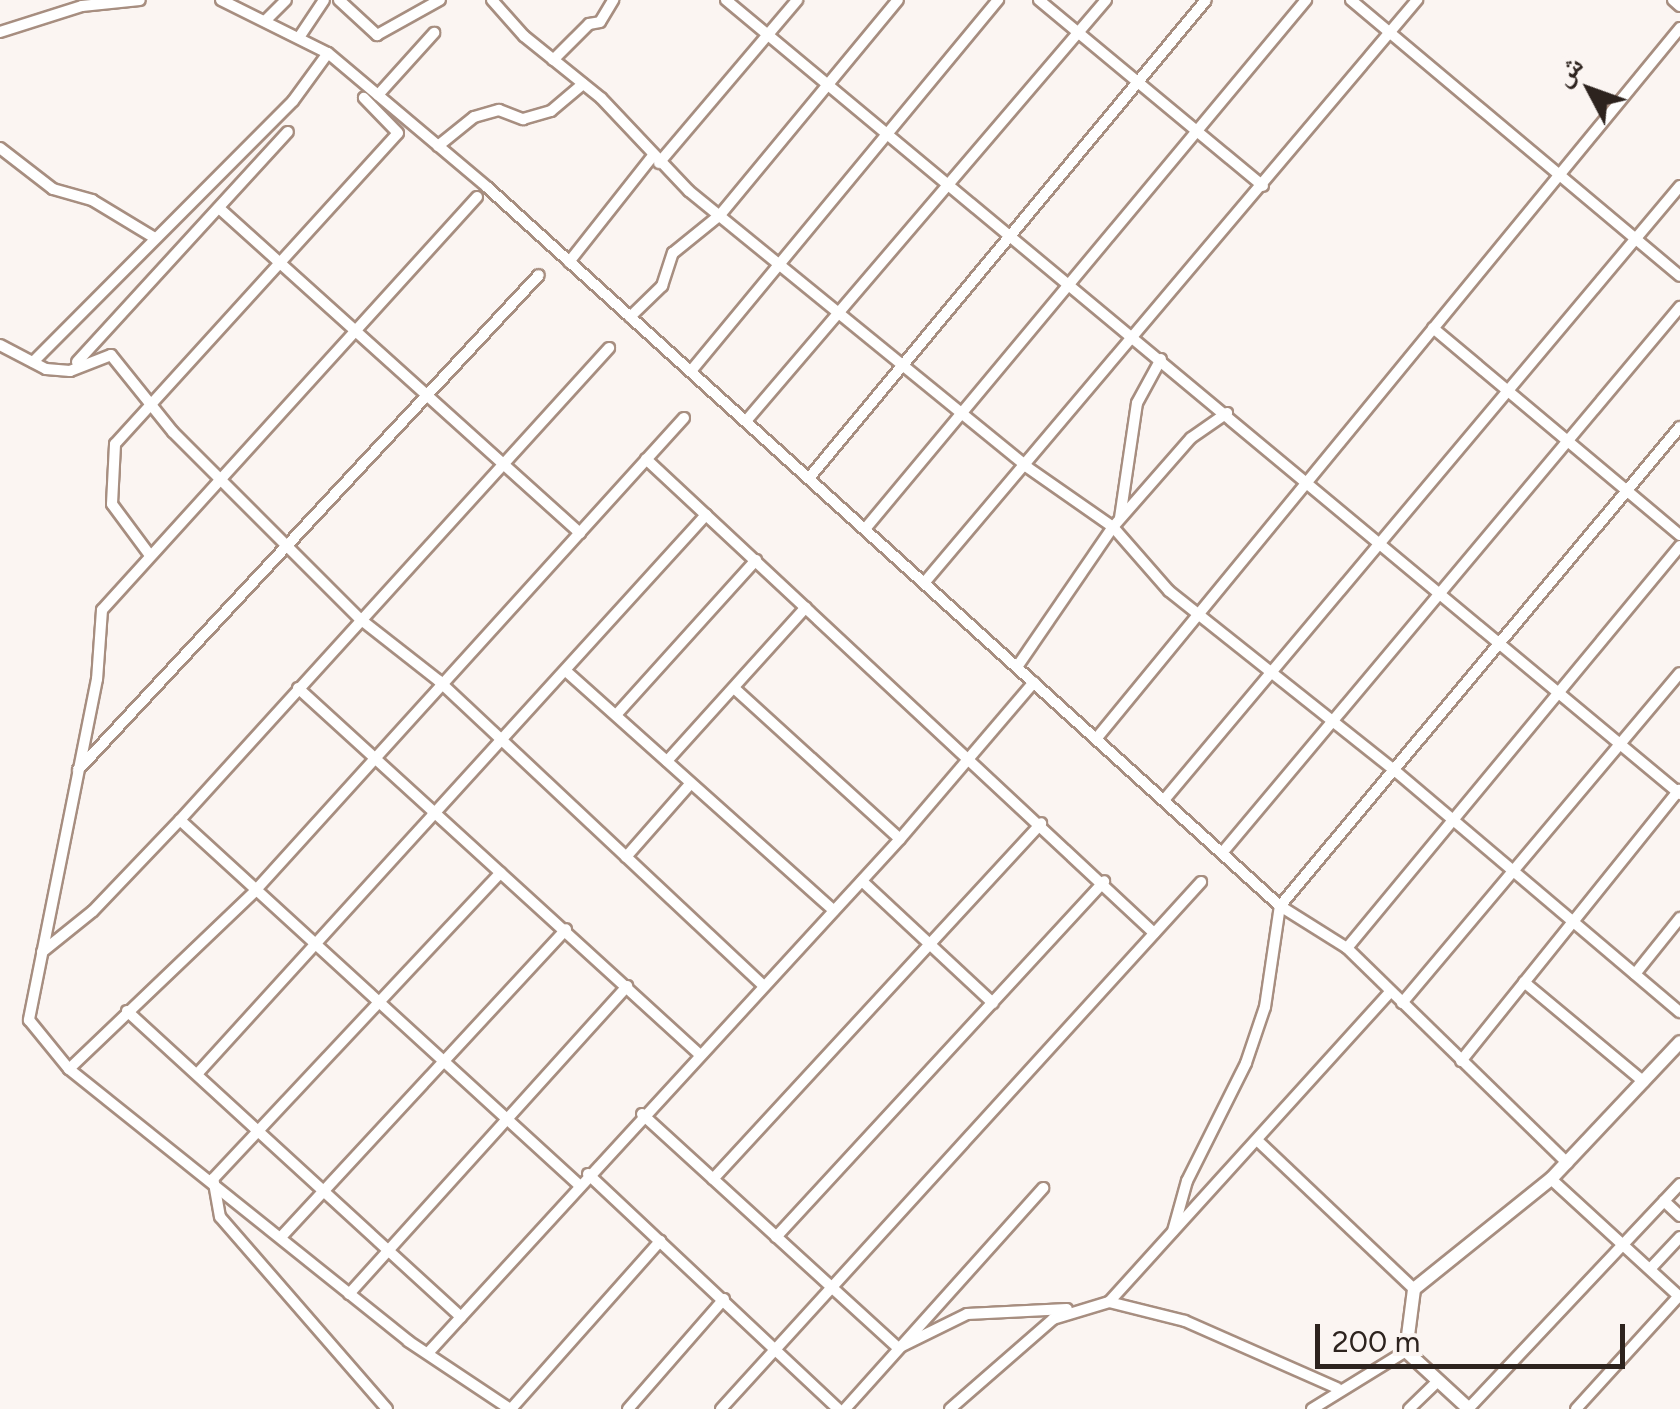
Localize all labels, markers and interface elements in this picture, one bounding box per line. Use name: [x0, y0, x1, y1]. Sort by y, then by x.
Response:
north arrow: [1540, 40, 1640, 140]
text: ش: [1545, 48, 1590, 93]
scale bar: [1320, 1304, 1630, 1366]
text: 200 m: [1332, 1323, 1420, 1360]

